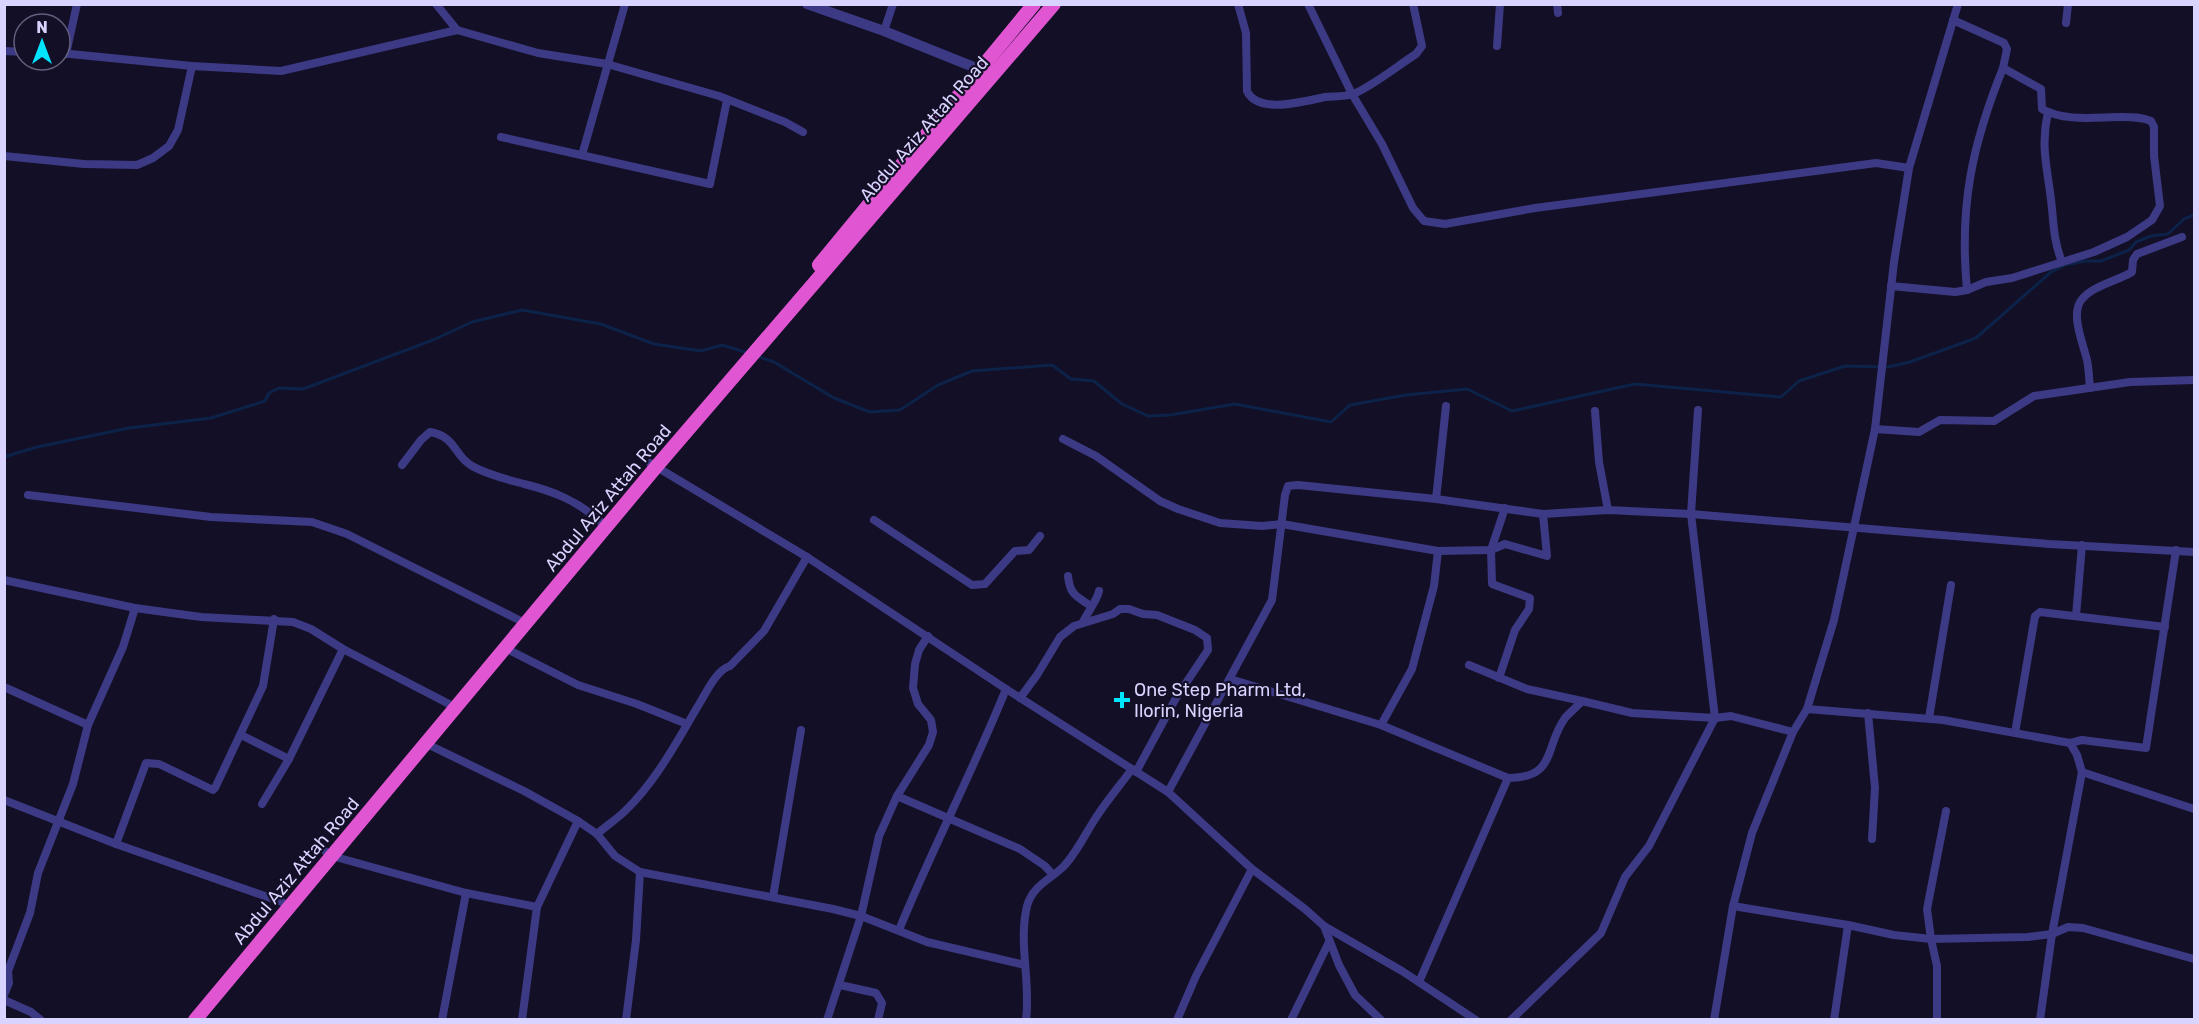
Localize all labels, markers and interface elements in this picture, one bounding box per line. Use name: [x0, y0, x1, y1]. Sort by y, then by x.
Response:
north arrow: [12, 12, 72, 72]
text: N: [36, 18, 48, 37]
street label: Abdul Aziz Attah Road: [855, 52, 993, 206]
street label: Abdul Aziz Attah Road: [540, 420, 676, 576]
place label: One Step Pharm Ltd, Ilorin, Nigeria: [1134, 679, 1306, 722]
marker: One Step Pharm Ltd, Ilorin, Nigeria: [1115, 693, 1129, 707]
street label: Abdul Aziz Attah Road: [228, 793, 364, 949]

